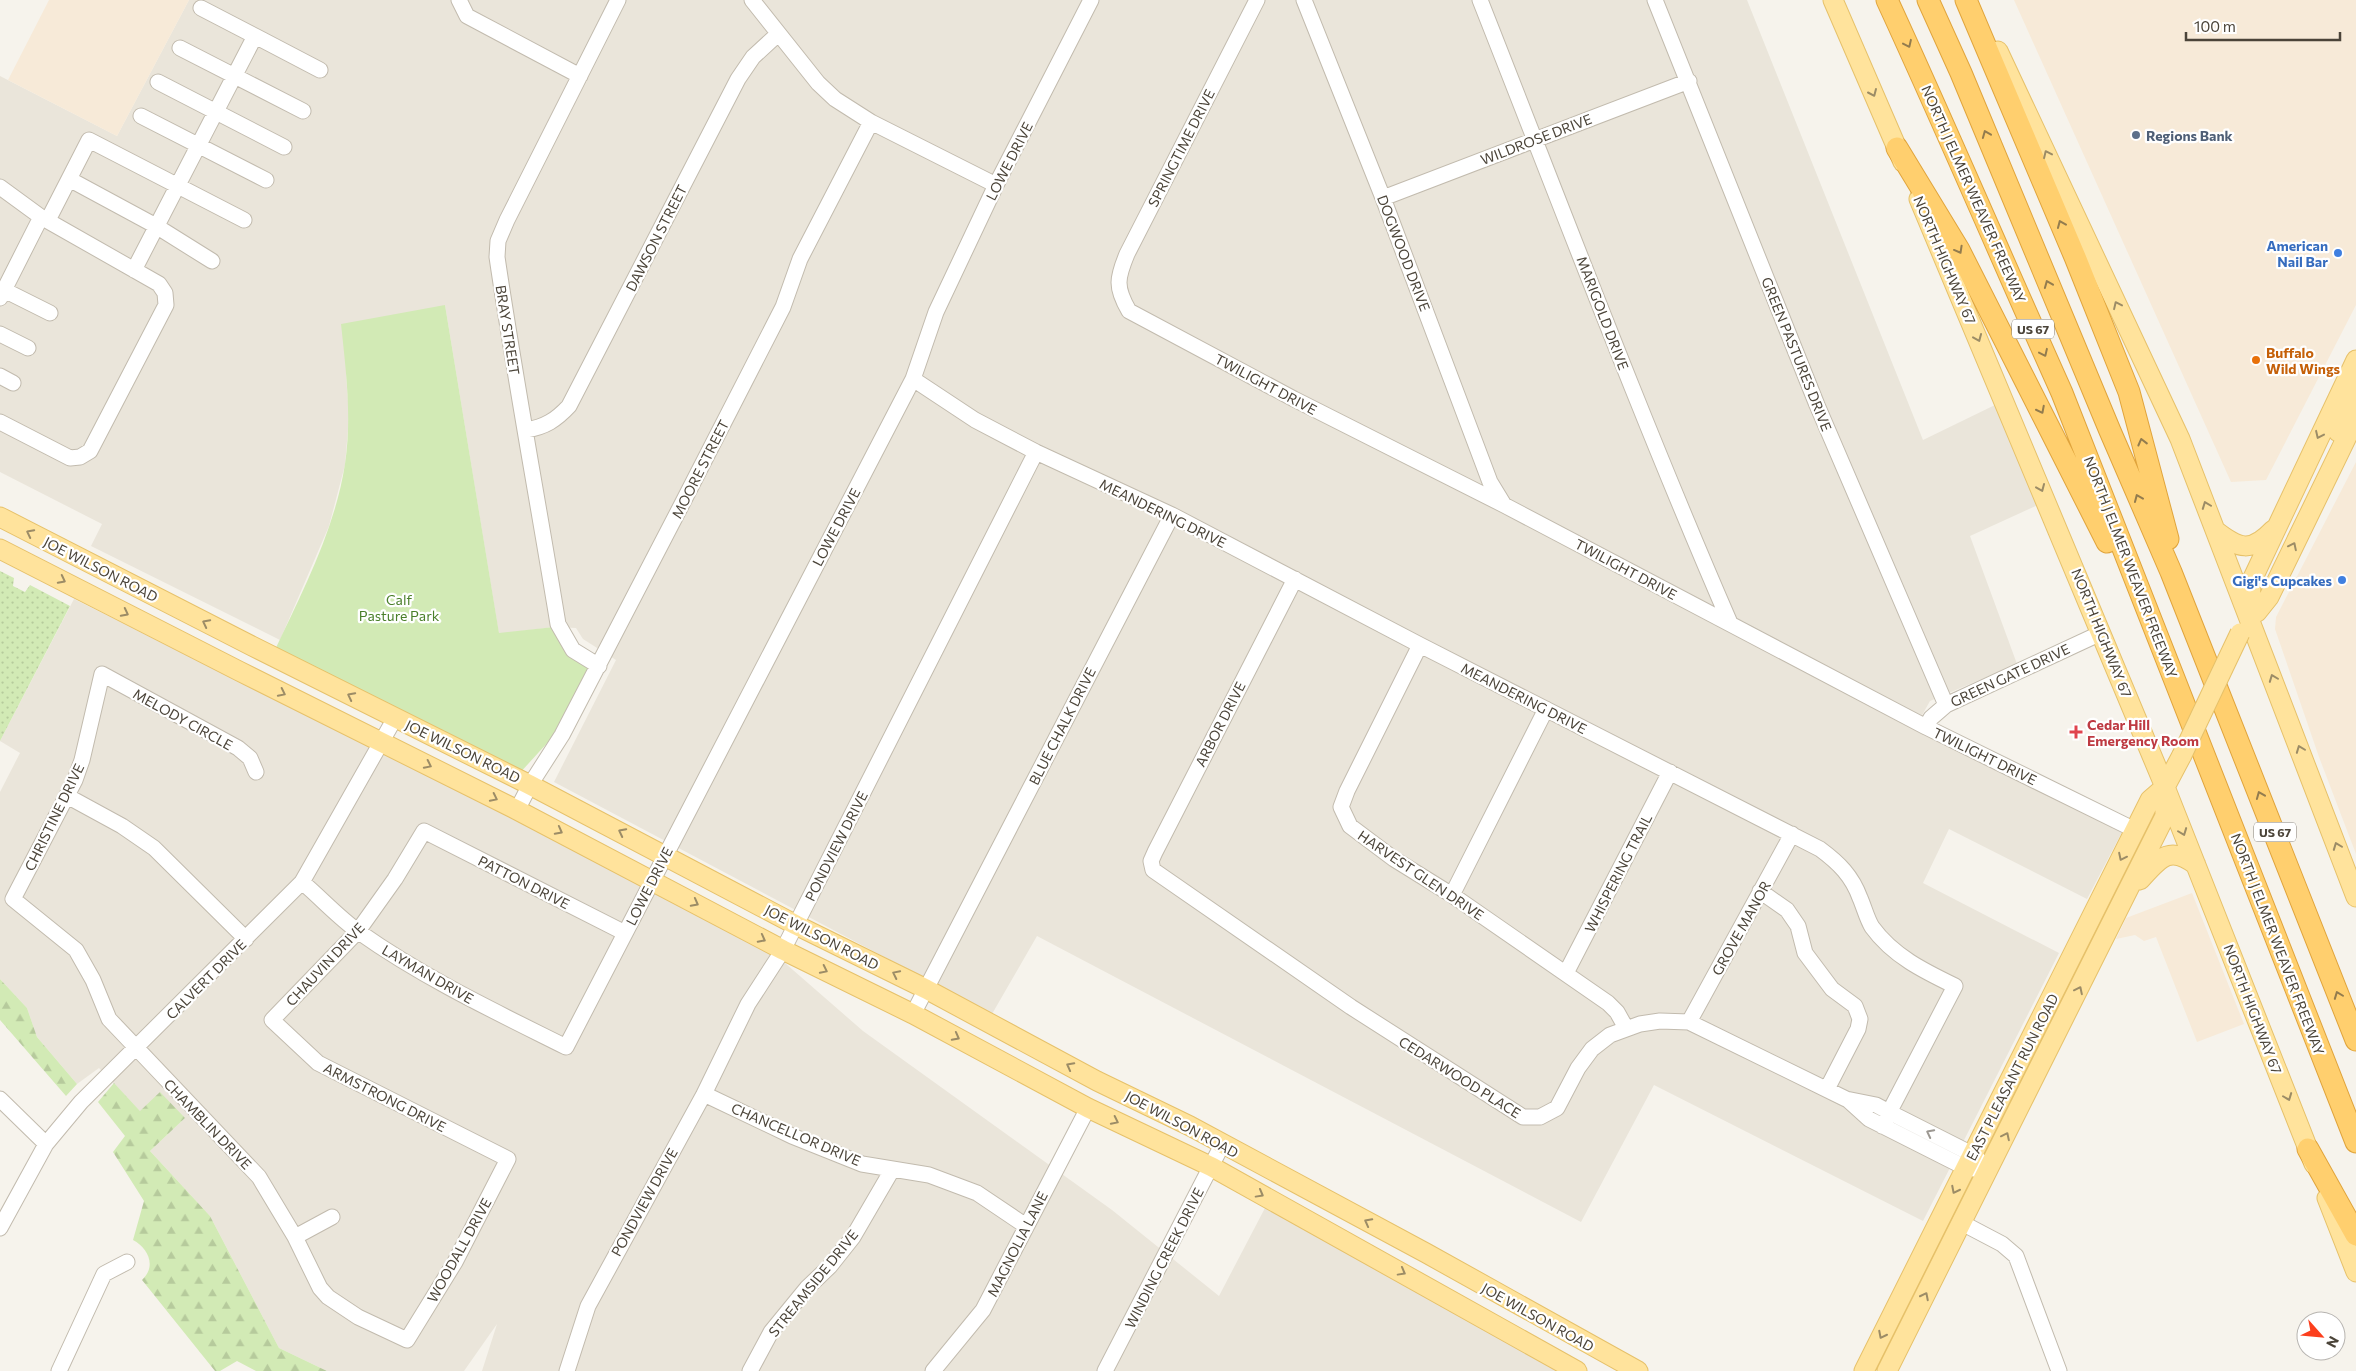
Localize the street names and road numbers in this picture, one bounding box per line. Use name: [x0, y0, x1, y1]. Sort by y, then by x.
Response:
street label: NORTH J ELMER WEAVER FREEWAY: [1918, 83, 2030, 305]
street label: SPRINGTIME DRIVE: [1144, 86, 1218, 210]
street label: WILDROSE DRIVE: [1478, 110, 1594, 168]
street label: LOWE DRIVE: [982, 119, 1036, 203]
street label: DAWSON STREET: [622, 182, 690, 294]
street label: DOGWOOD DRIVE: [1374, 192, 1434, 314]
street label: NORTH HIGHWAY 67: [1910, 193, 1980, 327]
street label: MARIGOLD DRIVE: [1573, 254, 1633, 372]
street label: GREEN PASTURES DRIVE: [1758, 275, 1836, 433]
street label: BRAY STREET: [493, 284, 523, 376]
road number: US 67: [2012, 320, 2054, 338]
street label: TWILIGHT DRIVE: [1212, 350, 1320, 418]
street label: MOORE STREET: [668, 417, 732, 521]
street label: NORTH J ELMER WEAVER FREEWAY: [2081, 454, 2181, 680]
street label: MEANDERING DRIVE: [1097, 475, 1229, 551]
street label: LOWE DRIVE: [808, 485, 864, 569]
street label: JOE WILSON ROAD: [41, 533, 161, 605]
street label: TWILIGHT DRIVE: [1572, 535, 1680, 603]
street label: NORTH HIGHWAY 67: [2068, 566, 2136, 700]
street label: GREEN GATE DRIVE: [1948, 640, 2072, 710]
street label: MEANDERING DRIVE: [1458, 659, 1590, 737]
street label: BLUE CHALK DRIVE: [1025, 664, 1099, 788]
street label: ARBOR DRIVE: [1191, 679, 1249, 769]
street label: MELODY CIRCLE: [130, 685, 236, 753]
street label: JOE WILSON ROAD: [403, 716, 523, 786]
street label: TWILIGHT DRIVE: [1930, 724, 2040, 788]
street label: CHRISTINE DRIVE: [21, 761, 87, 873]
street label: PONDVIEW DRIVE: [801, 788, 871, 904]
street label: WHISPERING TRAIL: [1581, 811, 1655, 935]
road number: US 67: [2254, 822, 2296, 842]
street label: HARVEST GLEN DRIVE: [1355, 827, 1487, 923]
street label: NORTH J ELMER WEAVER FREEWAY: [2228, 831, 2328, 1057]
street label: LOWE DRIVE: [622, 844, 676, 928]
street label: PATTON DRIVE: [476, 852, 572, 912]
street label: GROVE MANOR: [1708, 878, 1774, 978]
street label: JOE WILSON ROAD: [762, 901, 882, 973]
street label: CHAUVIN DRIVE: [282, 919, 368, 1009]
street label: CALVERT DRIVE: [162, 935, 250, 1023]
street label: LAYMAN DRIVE: [379, 941, 477, 1007]
street label: NORTH HIGHWAY 67: [2220, 942, 2286, 1076]
street label: EAST PLEASANT RUN ROAD: [1962, 991, 2062, 1163]
street label: CEDARWOOD PLACE: [1396, 1033, 1524, 1121]
street label: ARMSTRONG DRIVE: [321, 1059, 449, 1135]
street label: CHAMBLIN DRIVE: [161, 1075, 255, 1173]
street label: JOE WILSON ROAD: [1122, 1087, 1242, 1161]
street label: CHANCELLOR DRIVE: [729, 1099, 863, 1169]
street label: PONDVIEW DRIVE: [607, 1145, 681, 1259]
street label: WINDING CREEK DRIVE: [1121, 1185, 1207, 1331]
street label: MAGNOLIA LANE: [983, 1189, 1051, 1299]
street label: WOODALL DRIVE: [423, 1195, 495, 1305]
street label: STREAMSIDE DRIVE: [765, 1226, 861, 1340]
street label: JOE WILSON ROAD: [1479, 1279, 1597, 1355]

